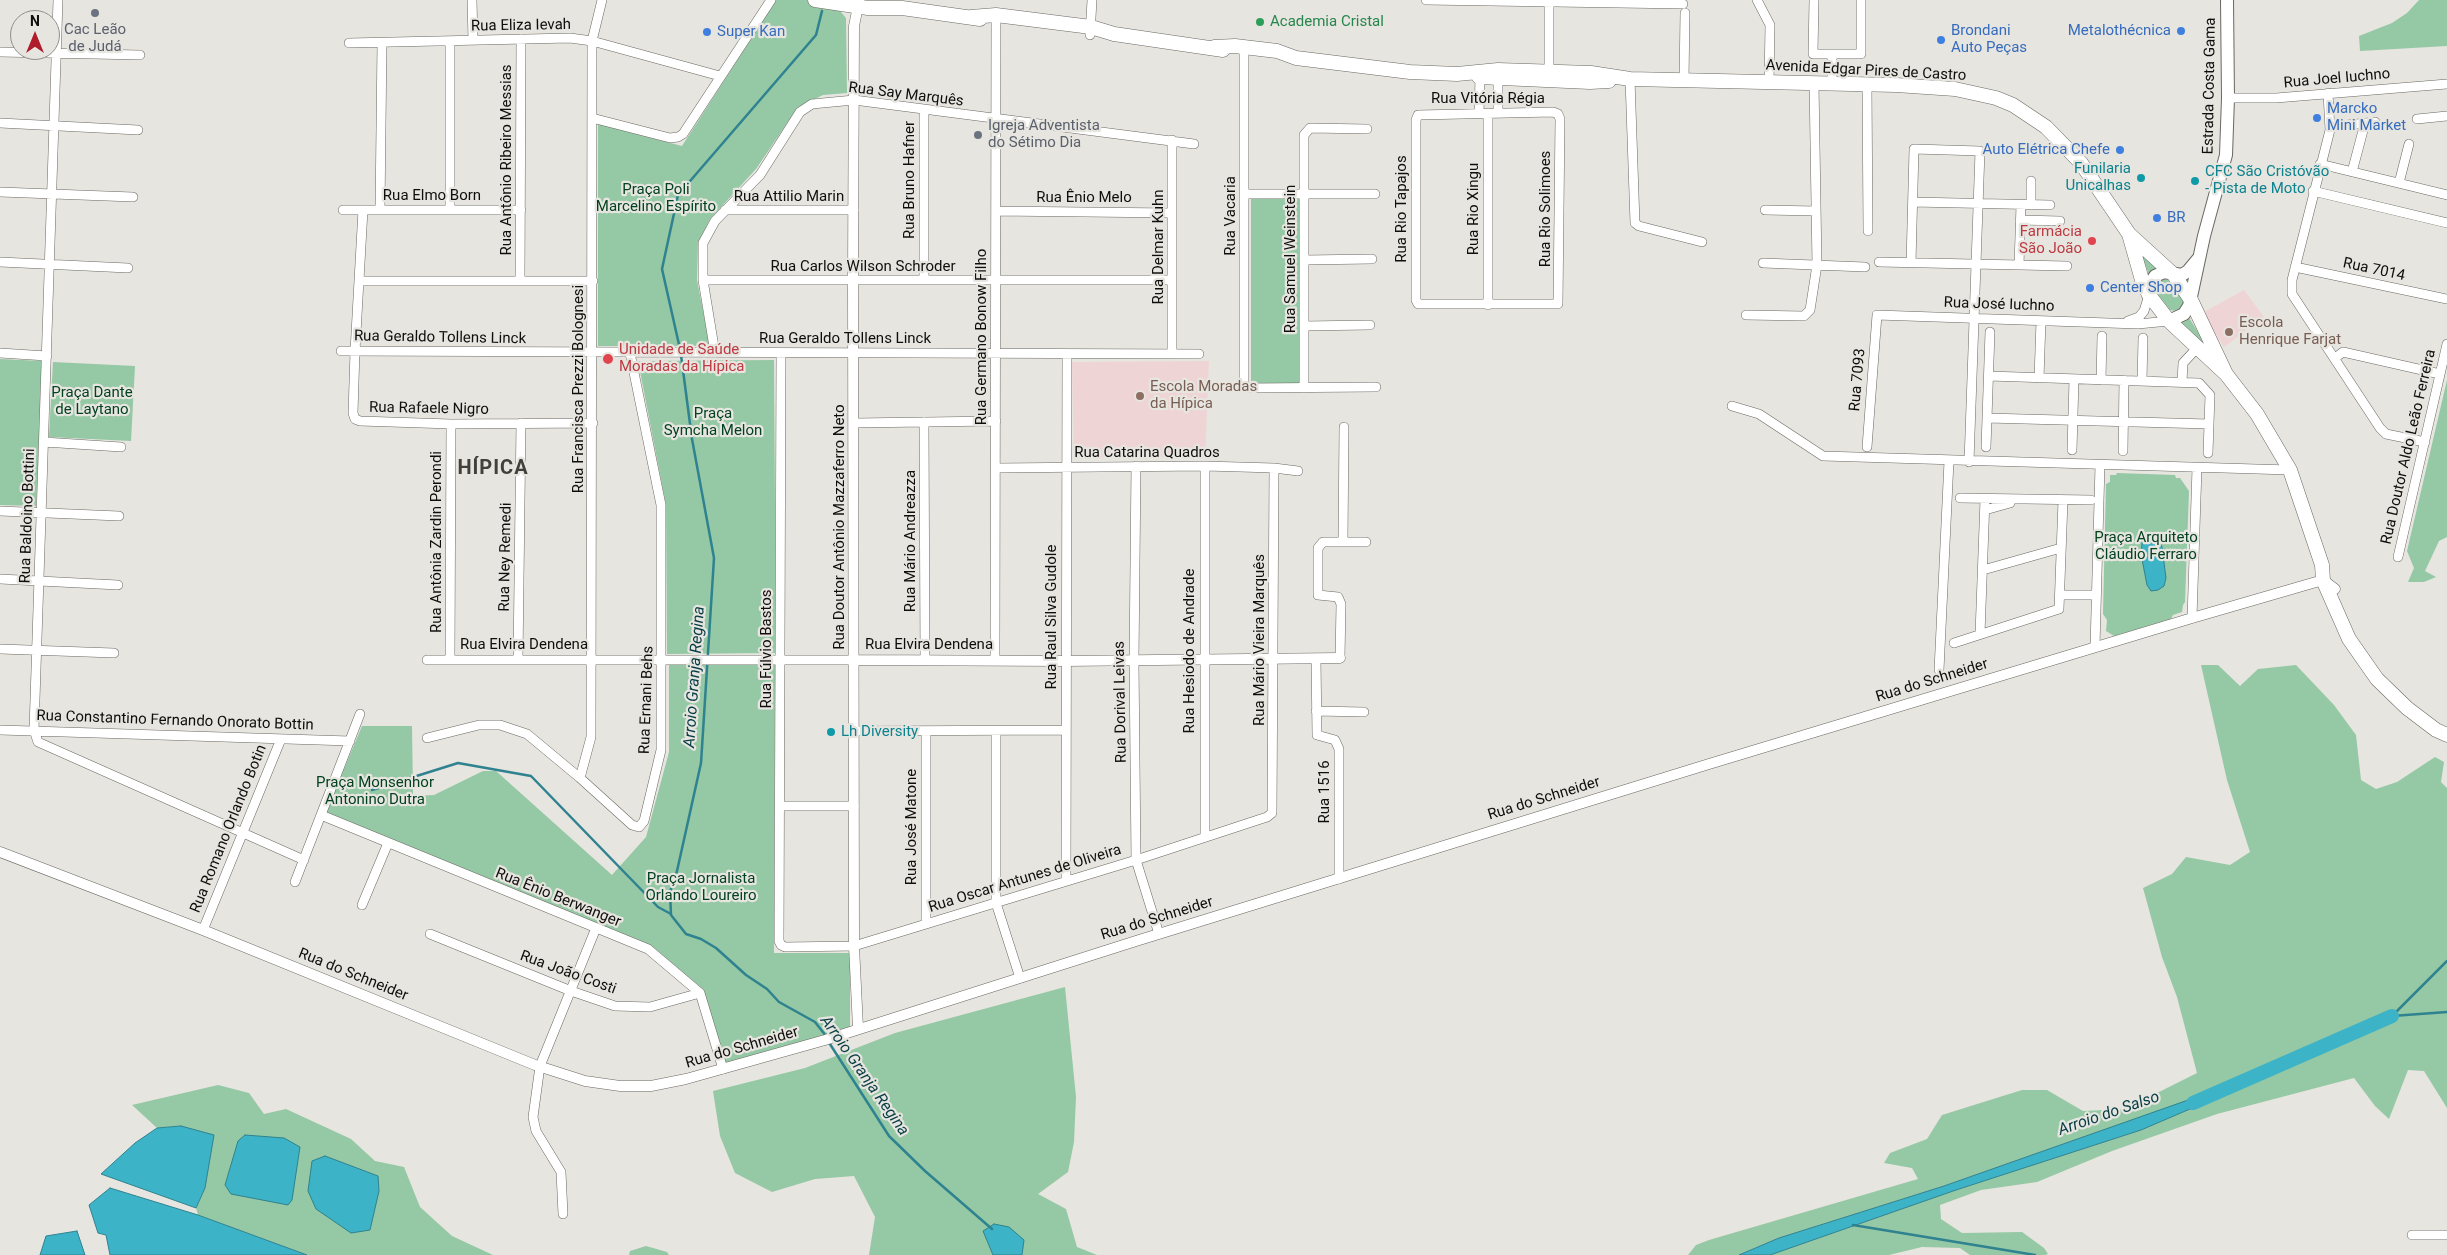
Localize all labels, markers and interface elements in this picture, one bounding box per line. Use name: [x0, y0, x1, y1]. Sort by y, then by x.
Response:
marker: Cac Leão de Judá: [89, 7, 101, 19]
north arrow: [10, 10, 60, 60]
text: N: [30, 13, 40, 29]
place label: Academia Cristal: [1270, 13, 1384, 31]
street label: Rua Eliza Ievah: [471, 16, 571, 36]
marker: Academia Cristal: [1254, 16, 1266, 28]
street label: Estrada Costa Gama: [2200, 17, 2220, 155]
place label: Cac Leão de Judá: [64, 21, 126, 56]
place label: Brondani Auto Peças: [1951, 22, 2027, 57]
place label: Metalothécnica: [2068, 22, 2171, 40]
place label: Super Kan: [717, 23, 785, 41]
marker: Metalothécnica: [2175, 25, 2187, 37]
marker: Super Kan: [701, 26, 713, 38]
marker: Brondani Auto Peças: [1935, 34, 1947, 46]
street label: Avenida Edgar Pires de Castro: [1765, 57, 1967, 85]
street label: Rua Antônio Ribeiro Messias: [498, 64, 516, 256]
street label: Rua Joel Iuchno: [2283, 65, 2391, 93]
street label: Rua Say Marquês: [847, 79, 965, 111]
street label: Rua Vitória Régia: [1431, 90, 1545, 108]
place label: Marcko Mini Market: [2327, 100, 2406, 135]
marker: Marcko Mini Market: [2311, 112, 2323, 124]
place label: Igreja Adventista do Sétimo Dia: [988, 117, 1100, 152]
street label: Rua Bruno Hafner: [901, 121, 919, 239]
marker: Igreja Adventista do Sétimo Dia: [972, 129, 984, 141]
place label: Auto Elétrica Chefe: [1983, 141, 2110, 159]
marker: Auto Elétrica Chefe: [2114, 144, 2126, 156]
street label: Rua Rio Solimoes: [1537, 151, 1555, 267]
street label: Rua Rio Tapajos: [1393, 155, 1411, 263]
place label: Funilaria Unicalhas: [2066, 160, 2131, 195]
street label: Rua Rio Xingu: [1465, 163, 1483, 255]
place label: CFC São Cristóvão - Pista de Moto: [2205, 163, 2329, 198]
marker: Funilaria Unicalhas: [2135, 172, 2147, 184]
marker: CFC São Cristóvão - Pista de Moto: [2189, 175, 2201, 187]
street label: Rua Vacaria: [1222, 176, 1240, 256]
park label: Praça Poli Marcelino Espírito: [596, 181, 716, 216]
street label: Rua Samuel Weinstein: [1282, 185, 1300, 333]
street label: Rua Elmo Born: [383, 187, 481, 205]
street label: Rua Attilio Marin: [734, 188, 844, 206]
street label: Rua Ênio Melo: [1036, 189, 1132, 207]
street label: Rua Delmar Kuhn: [1150, 189, 1168, 305]
place label: BR: [2167, 209, 2186, 227]
marker: BR: [2151, 212, 2163, 224]
place label: Farmácia São João: [2019, 223, 2082, 258]
marker: Farmácia São João: [2086, 235, 2098, 247]
street label: Rua Germano Bonow Filho: [973, 249, 991, 425]
street label: Rua 7014: [2341, 255, 2407, 285]
street label: Rua Carlos Wilson Schroder: [771, 258, 955, 276]
place label: Center Shop: [2100, 279, 2182, 297]
marker: Center Shop: [2084, 282, 2096, 294]
street label: Rua Francisca Prezzi Bolognesi: [570, 285, 588, 493]
street label: Rua José Iuchno: [1943, 294, 2055, 316]
place label: Escola Henrique Farjat: [2239, 314, 2341, 349]
marker: Escola Henrique Farjat: [2223, 326, 2235, 338]
street label: Rua Geraldo Tollens Linck: [354, 327, 526, 349]
street label: Rua Geraldo Tollens Linck: [759, 330, 931, 348]
place label: Unidade de Saúde Moradas da Hípica: [619, 341, 745, 376]
street label: Rua 7093: [1846, 348, 1870, 412]
street label: Rua Doutor Aldo Leão Ferreira: [2378, 348, 2440, 546]
marker: Unidade de Saúde Moradas da Hípica: [601, 352, 615, 366]
place label: Escola Moradas da Hípica: [1150, 378, 1257, 413]
park label: Praça Dante de Laytano: [51, 384, 133, 419]
marker: Escola Moradas da Hípica: [1134, 390, 1146, 402]
street label: Rua Rafaele Nigro: [369, 399, 489, 419]
street label: Rua Doutor Antônio Mazzaferro Neto: [831, 404, 849, 650]
park label: Praça Symcha Melon: [664, 405, 762, 440]
street label: Rua Catarina Quadros: [1074, 444, 1220, 462]
street label: Rua Baldoino Bottini: [17, 448, 39, 584]
street label: Rua Antônia Zardin Perondi: [428, 451, 446, 633]
district label: HÍPICA: [457, 457, 529, 481]
street label: Rua Mário Andreazza: [902, 470, 920, 612]
street label: Rua Ney Remedi: [496, 502, 516, 612]
park label: Praça Arquiteto Cláudio Ferraro: [2094, 529, 2198, 564]
street label: Rua Raul Silva Gudole: [1043, 545, 1061, 689]
street label: Rua Mário Vieira Marquês: [1251, 554, 1269, 726]
street label: Rua Hesiodo de Andrade: [1181, 569, 1199, 733]
street label: Rua Fúlvio Bastos: [758, 590, 776, 708]
water label: Arroio Granja Regina: [680, 606, 710, 748]
street label: Rua Elvira Dendena: [460, 636, 588, 654]
street label: Rua Elvira Dendena: [865, 636, 993, 654]
street label: Rua Dorival Leivas: [1111, 641, 1131, 763]
street label: Rua Ernani Behs: [636, 646, 658, 754]
street label: Rua do Schneider: [1874, 655, 1990, 707]
street label: Rua Constantino Fernando Onorato Bottin: [36, 707, 314, 735]
place label: Lh Diversity: [841, 723, 918, 741]
marker: Lh Diversity: [825, 726, 837, 738]
street label: Rua Romano Orlando Botin: [187, 742, 271, 916]
street label: Rua 1516: [1316, 760, 1334, 824]
street label: Rua José Matone: [903, 769, 921, 885]
street label: Rua do Schneider: [1486, 773, 1602, 825]
park label: Praça Monsenhor Antonino Dutra: [316, 774, 434, 809]
street label: Rua Oscar Antunes de Oliveira: [926, 841, 1124, 917]
street label: Rua Ênio Berwanger: [493, 865, 623, 931]
park label: Praça Jornalista Orlando Loureiro: [645, 870, 757, 905]
street label: Rua do Schneider: [1099, 893, 1215, 945]
street label: Rua do Schneider: [296, 945, 410, 1005]
street label: Rua João Costi: [517, 947, 619, 999]
water label: Arroio Granja Regina: [815, 1012, 913, 1140]
street label: Rua do Schneider: [684, 1023, 800, 1073]
water label: Arroio do Salso: [2056, 1088, 2162, 1140]

